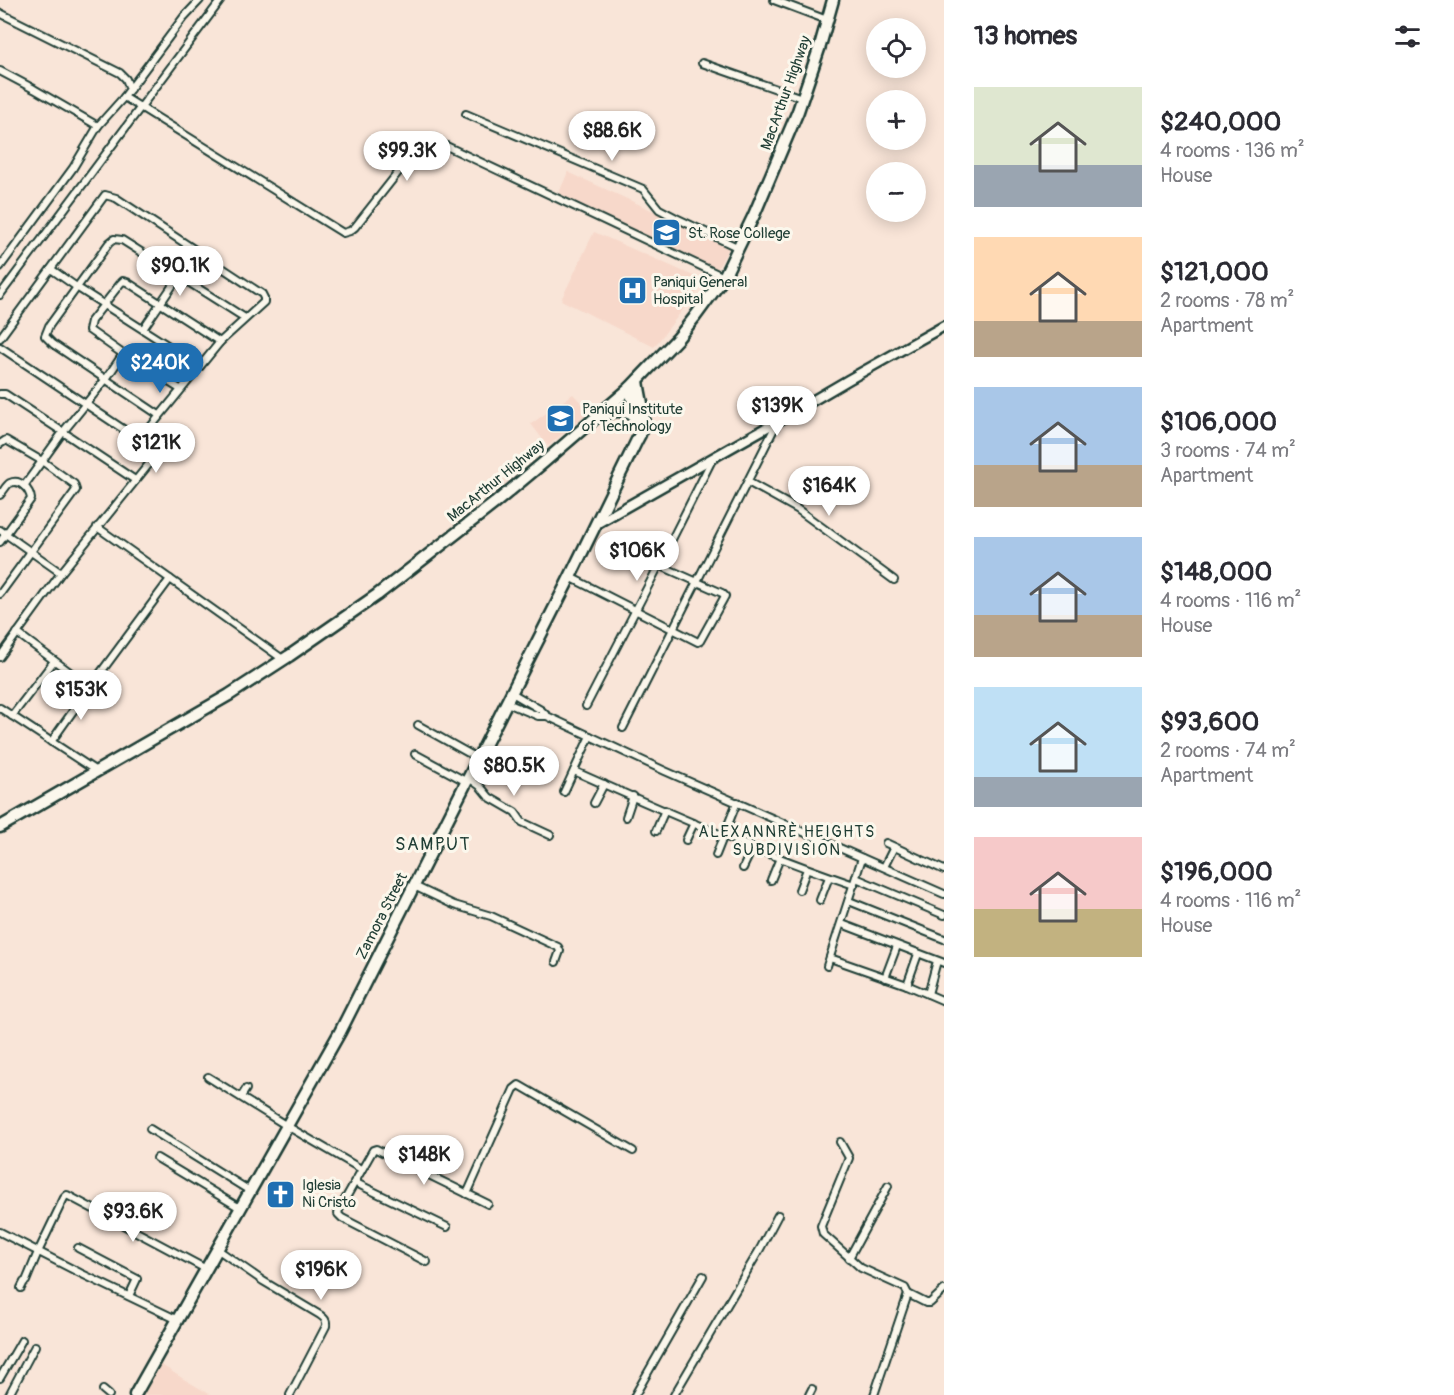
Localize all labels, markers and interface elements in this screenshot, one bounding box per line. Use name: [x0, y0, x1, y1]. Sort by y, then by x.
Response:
map controls: [866, 18, 926, 222]
button: locate: [866, 18, 926, 78]
text: 13 homes: [974, 20, 1077, 52]
icon: filters: [1391, 20, 1424, 53]
street label: MacArthur Highway: [757, 33, 816, 153]
button: +: [866, 90, 926, 150]
text: $240,000: [1160, 106, 1281, 138]
pin: $88.6K: [563, 111, 661, 162]
icon: home: [1022, 111, 1094, 183]
text: $88.6K: [582, 118, 642, 143]
pin: $99.3K: [358, 131, 456, 182]
text: $99.3K: [377, 138, 437, 163]
text: 4 rooms · 136 m²: [1160, 138, 1305, 163]
button: −: [866, 162, 926, 222]
text: House: [1160, 163, 1212, 188]
school or university icon: St. Rose College: [651, 217, 683, 249]
place label: St. Rose College: [688, 224, 791, 243]
pin: $90.1K: [131, 246, 229, 297]
text: $90.1K: [150, 253, 210, 278]
text: $121,000: [1160, 256, 1269, 288]
icon: home: [1022, 261, 1094, 333]
place label: Paniqui General Hospital: [653, 273, 748, 309]
hospital icon: Paniqui General Hospital: [616, 275, 648, 307]
text: 2 rooms · 78 m²: [1160, 288, 1294, 313]
text: Apartment: [1160, 313, 1253, 338]
pin: $240K: [118, 343, 202, 394]
text: $240K: [130, 350, 190, 375]
pin: $139K: [735, 386, 819, 437]
text: $139K: [751, 393, 803, 418]
place label: Paniqui Institute of Technology: [582, 400, 683, 436]
school or university icon: Paniqui Institute of Technology: [545, 402, 577, 434]
text: $106,000: [1160, 406, 1277, 438]
icon: home: [1022, 411, 1094, 483]
pin: $121K: [114, 423, 198, 474]
text: $121K: [131, 430, 181, 455]
street label: MacArthur Highway: [443, 435, 549, 526]
text: 3 rooms · 74 m²: [1160, 438, 1296, 463]
text: Apartment: [1160, 463, 1253, 488]
pin: $164K: [787, 466, 871, 517]
text: $164K: [802, 473, 856, 498]
pin: $106K: [595, 531, 679, 582]
text: $106K: [609, 538, 665, 563]
text: $148,000: [1160, 556, 1272, 588]
icon: home: [1022, 561, 1094, 633]
text: 4 rooms · 116 m²: [1160, 588, 1301, 613]
text: House: [1160, 613, 1212, 638]
pin: $153K: [39, 670, 123, 721]
text: $153K: [55, 677, 107, 702]
text: $93,600: [1160, 706, 1259, 738]
icon: home: [1022, 711, 1094, 783]
text: 2 rooms · 74 m²: [1160, 738, 1296, 763]
pin: $80.5K: [465, 746, 563, 797]
text: $80.5K: [483, 753, 545, 778]
text: Apartment: [1160, 763, 1253, 788]
district label: ALEXANNRÈ HEIGHTS SUBDIVISION: [698, 821, 876, 860]
district label: SAMPUT: [395, 833, 471, 856]
text: $196,000: [1160, 856, 1273, 888]
icon: home: [1022, 861, 1094, 933]
street label: Zamora Street: [352, 869, 412, 963]
text: 4 rooms · 116 m²: [1160, 888, 1301, 913]
text: House: [1160, 913, 1212, 938]
pin: $148K: [382, 1135, 466, 1186]
text: $148K: [398, 1142, 450, 1167]
place label: Iglesia Ni Cristo: [302, 1176, 356, 1212]
church icon: Iglesia Ni Cristo: [265, 1178, 297, 1210]
pin: $93.6K: [84, 1192, 182, 1243]
text: $93.6K: [103, 1199, 163, 1224]
pin: $196K: [279, 1250, 363, 1301]
text: $196K: [295, 1257, 347, 1282]

